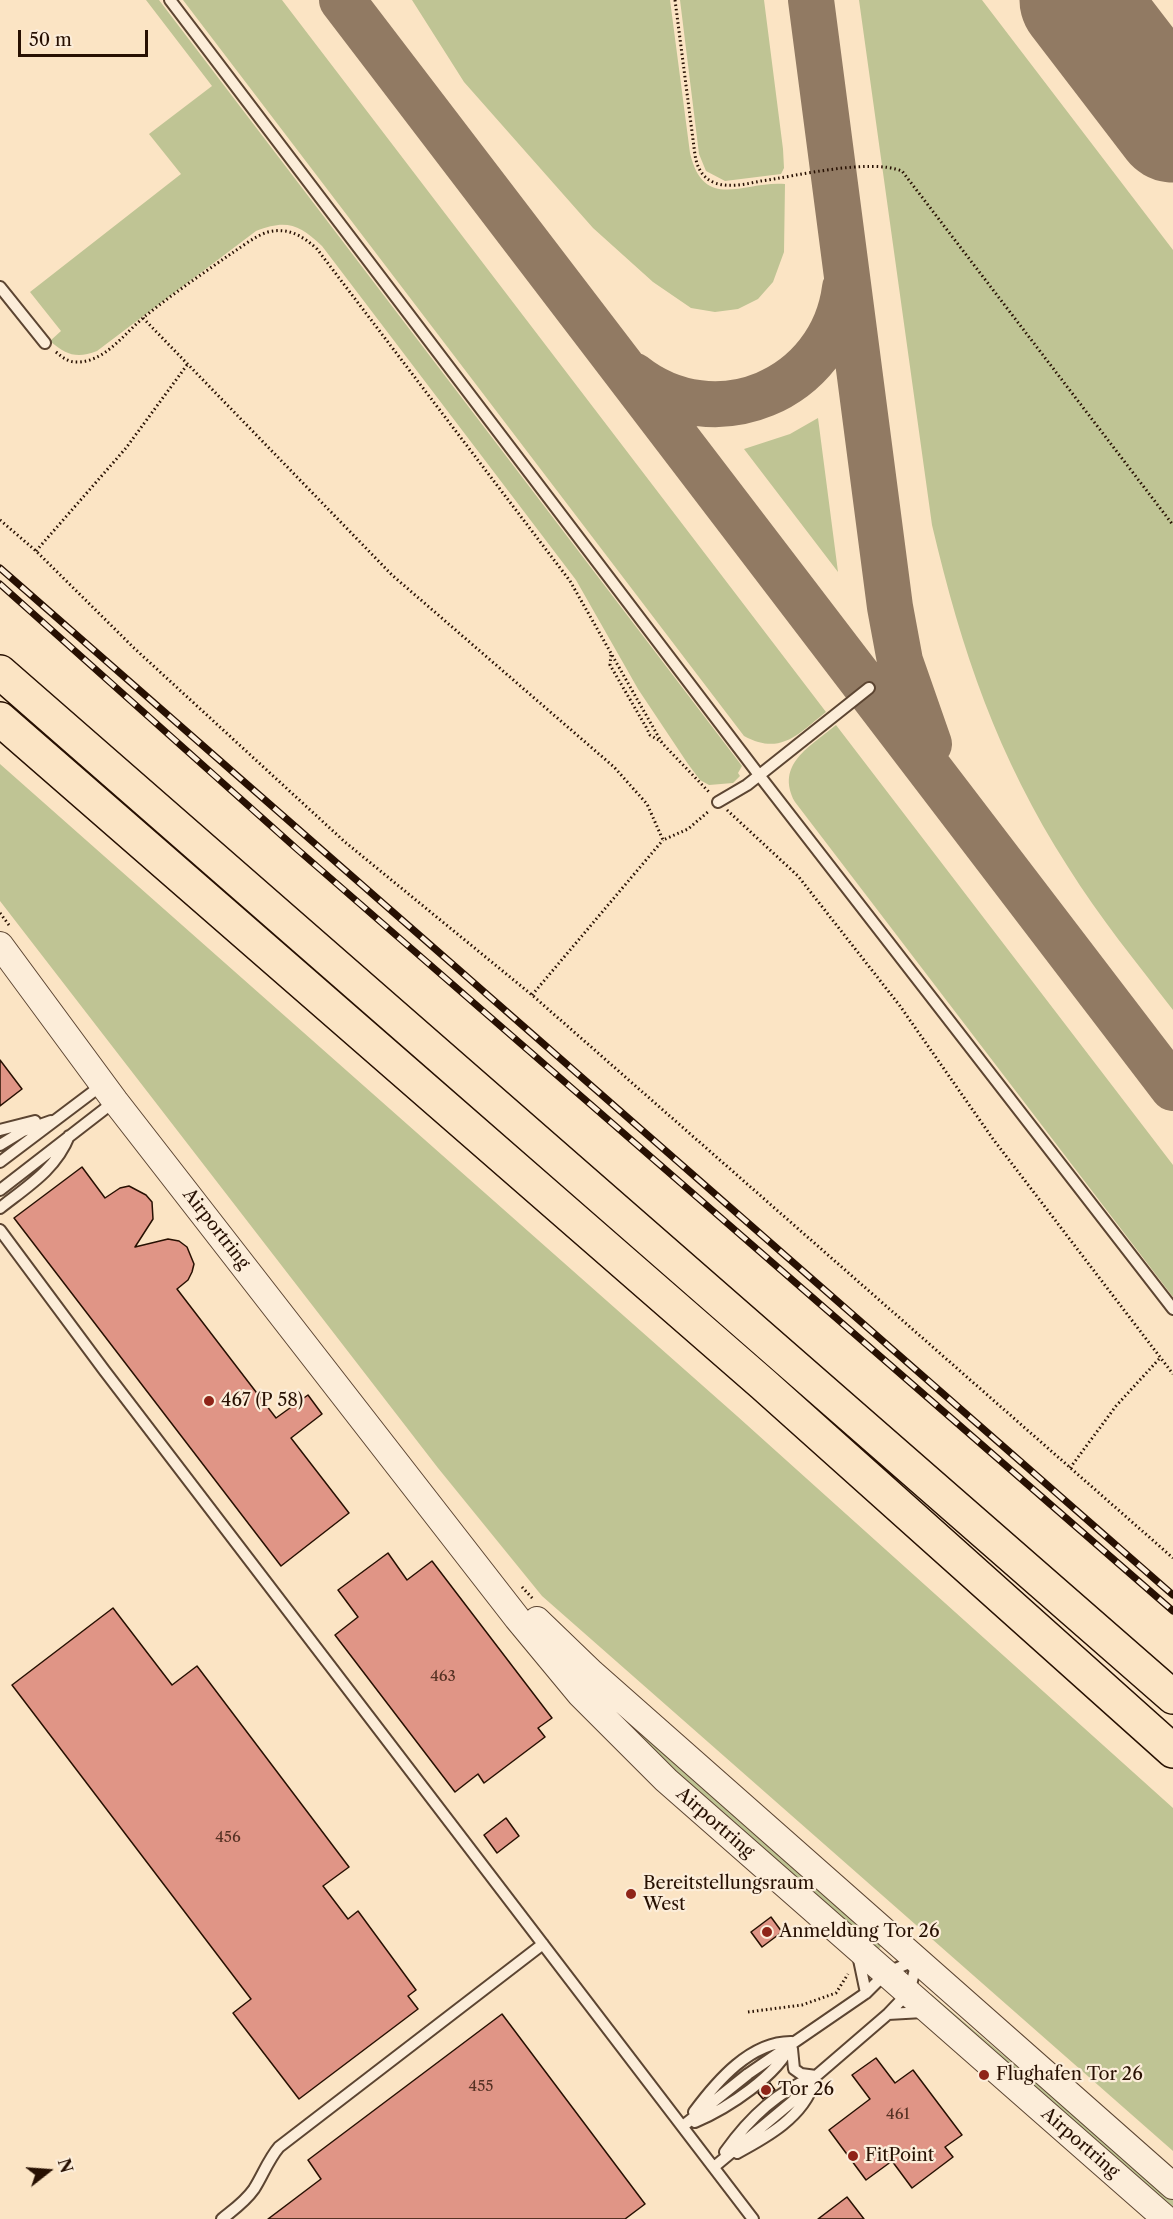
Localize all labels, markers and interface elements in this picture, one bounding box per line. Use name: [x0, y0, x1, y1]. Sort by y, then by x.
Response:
scale bar: [21, 18, 152, 56]
text: 50 m: [29, 29, 72, 51]
street label: Airportring: [178, 1184, 254, 1274]
place label: 467 (P 58): [221, 1390, 303, 1412]
marker: 467 (P 58): [202, 1394, 216, 1408]
house number: 463: [430, 1668, 456, 1686]
street label: Airportring: [672, 1783, 758, 1863]
house number: 456: [215, 1829, 241, 1847]
place label: Bereitstellungsraum West: [643, 1873, 814, 1916]
marker: Bereitstellungsraum West: [624, 1887, 638, 1901]
place label: Anmeldung Tor 26: [779, 1921, 939, 1943]
marker: Anmeldung Tor 26: [760, 1925, 774, 1939]
place label: Flughafen Tor 26: [996, 2064, 1143, 2086]
marker: Flughafen Tor 26: [977, 2068, 991, 2082]
house number: 455: [469, 2078, 493, 2096]
place label: Tor 26: [778, 2079, 834, 2101]
marker: Tor 26: [759, 2083, 773, 2097]
street label: Airportring: [1037, 2103, 1123, 2183]
house number: 461: [886, 2106, 910, 2124]
north arrow: [18, 2141, 78, 2201]
place label: FitPoint: [865, 2145, 934, 2167]
marker: FitPoint: [846, 2149, 860, 2163]
text: N: [54, 2156, 77, 2175]

